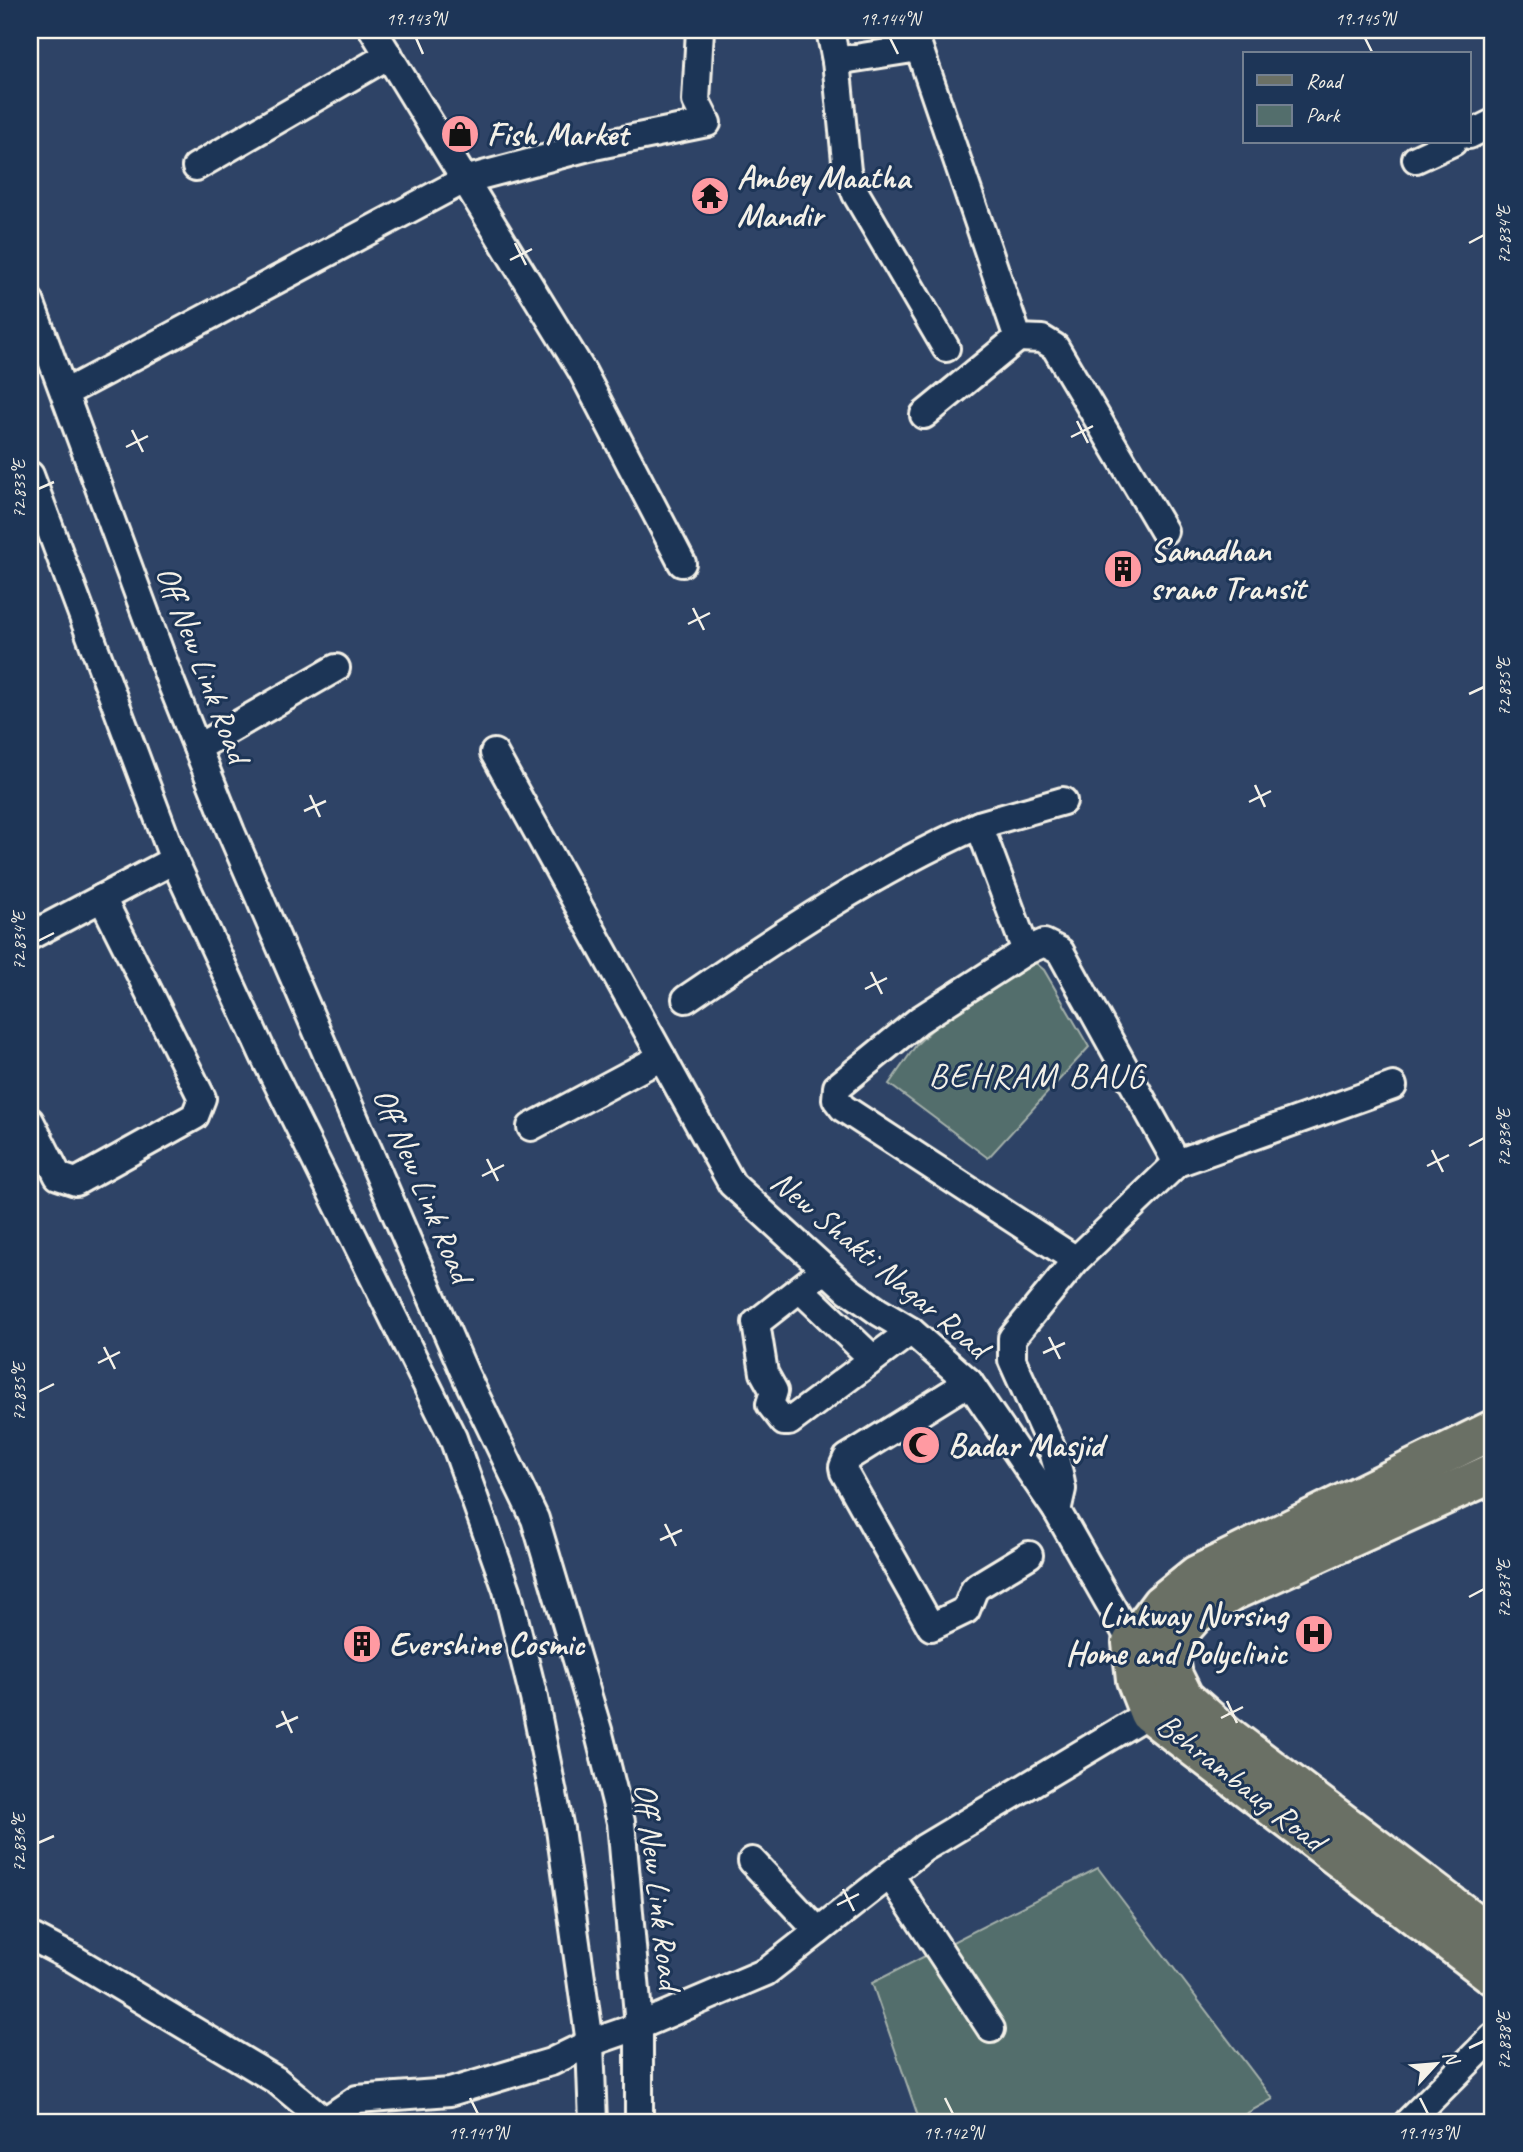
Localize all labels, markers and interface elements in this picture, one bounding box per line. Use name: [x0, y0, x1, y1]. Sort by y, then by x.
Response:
text: 19.143°N: [386, 8, 449, 30]
text: 19.144°N: [860, 8, 923, 30]
text: 19.145°N: [1335, 8, 1398, 30]
legend: [1243, 52, 1470, 144]
text: Road: [1306, 68, 1345, 94]
text: Park: [1306, 102, 1341, 128]
shop icon: Fish Market: [439, 113, 481, 155]
place label: Fish Market: [487, 113, 632, 155]
place label: Ambey Maatha Mandir: [737, 156, 912, 236]
temple icon: Ambey Maatha Mandir: [689, 175, 731, 217]
text: 72.834°E: [1493, 203, 1515, 264]
text: 72.833°E: [8, 457, 30, 518]
place label: Samadhan srano Transit: [1150, 529, 1309, 609]
building icon: Samadhan srano Transit: [1102, 548, 1144, 590]
street label: Off New Link Road: [146, 560, 261, 773]
text: 72.835°E: [1493, 655, 1515, 716]
text: 72.834°E: [8, 909, 30, 970]
district label: BEHRAM BAUG: [929, 1053, 1147, 1098]
street label: Off New Link Road: [363, 1082, 485, 1293]
text: 72.836°E: [1493, 1106, 1515, 1167]
street label: New Shakti Nagar Road: [762, 1161, 1001, 1371]
text: 72.835°E: [8, 1360, 30, 1421]
mosque icon: Badar Masjid: [900, 1424, 942, 1466]
place label: Badar Masjid: [948, 1424, 1109, 1466]
text: 72.837°E: [1493, 1557, 1515, 1618]
place label: Linkway Nursing Home and Polyclinic: [1065, 1594, 1290, 1674]
hospital icon: Linkway Nursing Home and Polyclinic: [1293, 1613, 1335, 1655]
building icon: Evershine Cosmic: [341, 1623, 383, 1665]
place label: Evershine Cosmic: [389, 1623, 585, 1665]
street label: Behrambaug Road: [1148, 1703, 1338, 1864]
street label: Off New Link Road: [625, 1781, 692, 1996]
text: 72.836°E: [8, 1811, 30, 1872]
text: 72.838°E: [1493, 2009, 1515, 2070]
north arrow: [1400, 2030, 1470, 2100]
text: N: [1437, 2046, 1465, 2070]
text: 19.141°N: [448, 2122, 511, 2144]
text: 19.142°N: [923, 2122, 986, 2144]
text: 19.143°N: [1398, 2122, 1461, 2144]

